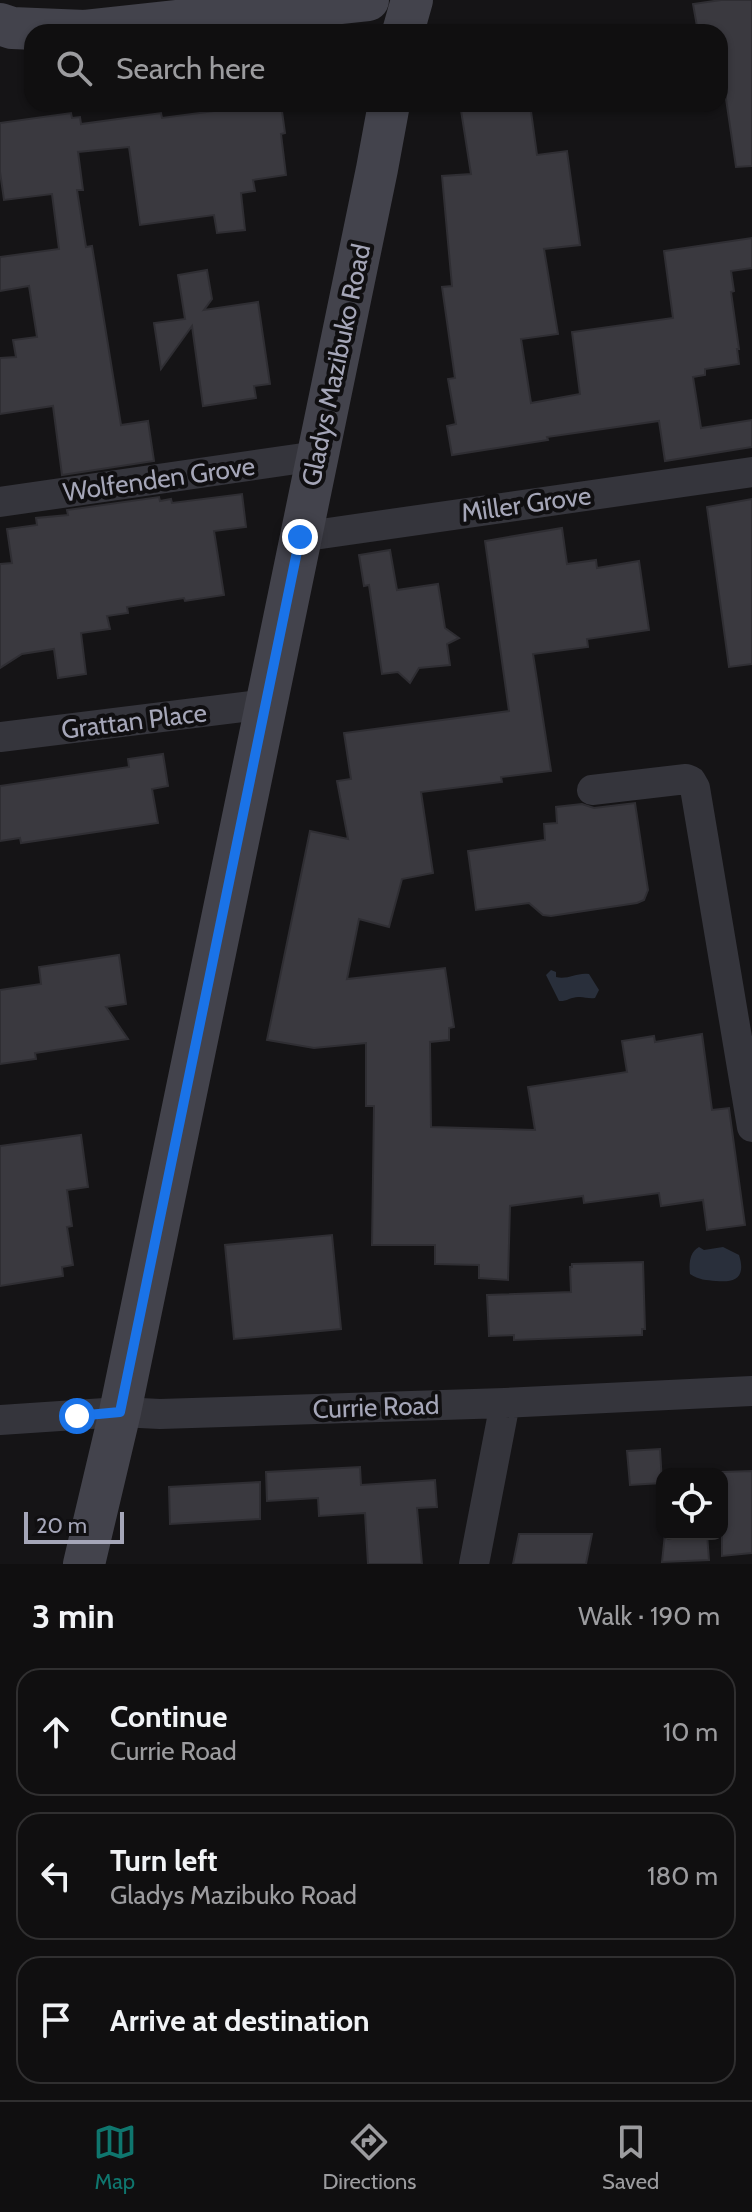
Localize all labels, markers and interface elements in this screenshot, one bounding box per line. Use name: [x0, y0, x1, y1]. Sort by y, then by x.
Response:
search box: [24, 24, 728, 112]
icon: search: [52, 46, 96, 90]
text: Search here: [116, 50, 265, 87]
street label: Gladys Mazibuko Road: [295, 241, 377, 489]
street label: Wolfenden Grove: [61, 450, 257, 508]
street label: Miller Grove: [459, 479, 593, 529]
route end: [282, 519, 318, 555]
street label: Grattan Place: [59, 696, 209, 746]
street label: Currie Road: [312, 1389, 440, 1425]
route start: [59, 1398, 95, 1434]
map controls: [656, 1468, 728, 1540]
button: locate: [656, 1468, 728, 1540]
scale bar: [24, 1508, 124, 1544]
text: 20 m: [36, 1512, 87, 1539]
text: 3 min: [32, 1595, 114, 1637]
text: Walk · 190 m: [578, 1600, 720, 1632]
text: Continue: [110, 1698, 227, 1735]
icon: ahead: [34, 1710, 78, 1754]
text: 10 m: [663, 1716, 718, 1748]
text: Currie Road: [110, 1735, 237, 1767]
text: Turn left: [110, 1842, 218, 1879]
icon: left: [34, 1854, 78, 1898]
text: 180 m: [647, 1860, 718, 1892]
text: Gladys Mazibuko Road: [110, 1879, 357, 1911]
icon: arrive: [34, 1998, 78, 2042]
text: Arrive at destination: [110, 2002, 370, 2039]
tab: Map: [93, 2120, 137, 2195]
tab: Directions: [322, 2120, 416, 2195]
tab: Saved: [602, 2120, 659, 2195]

